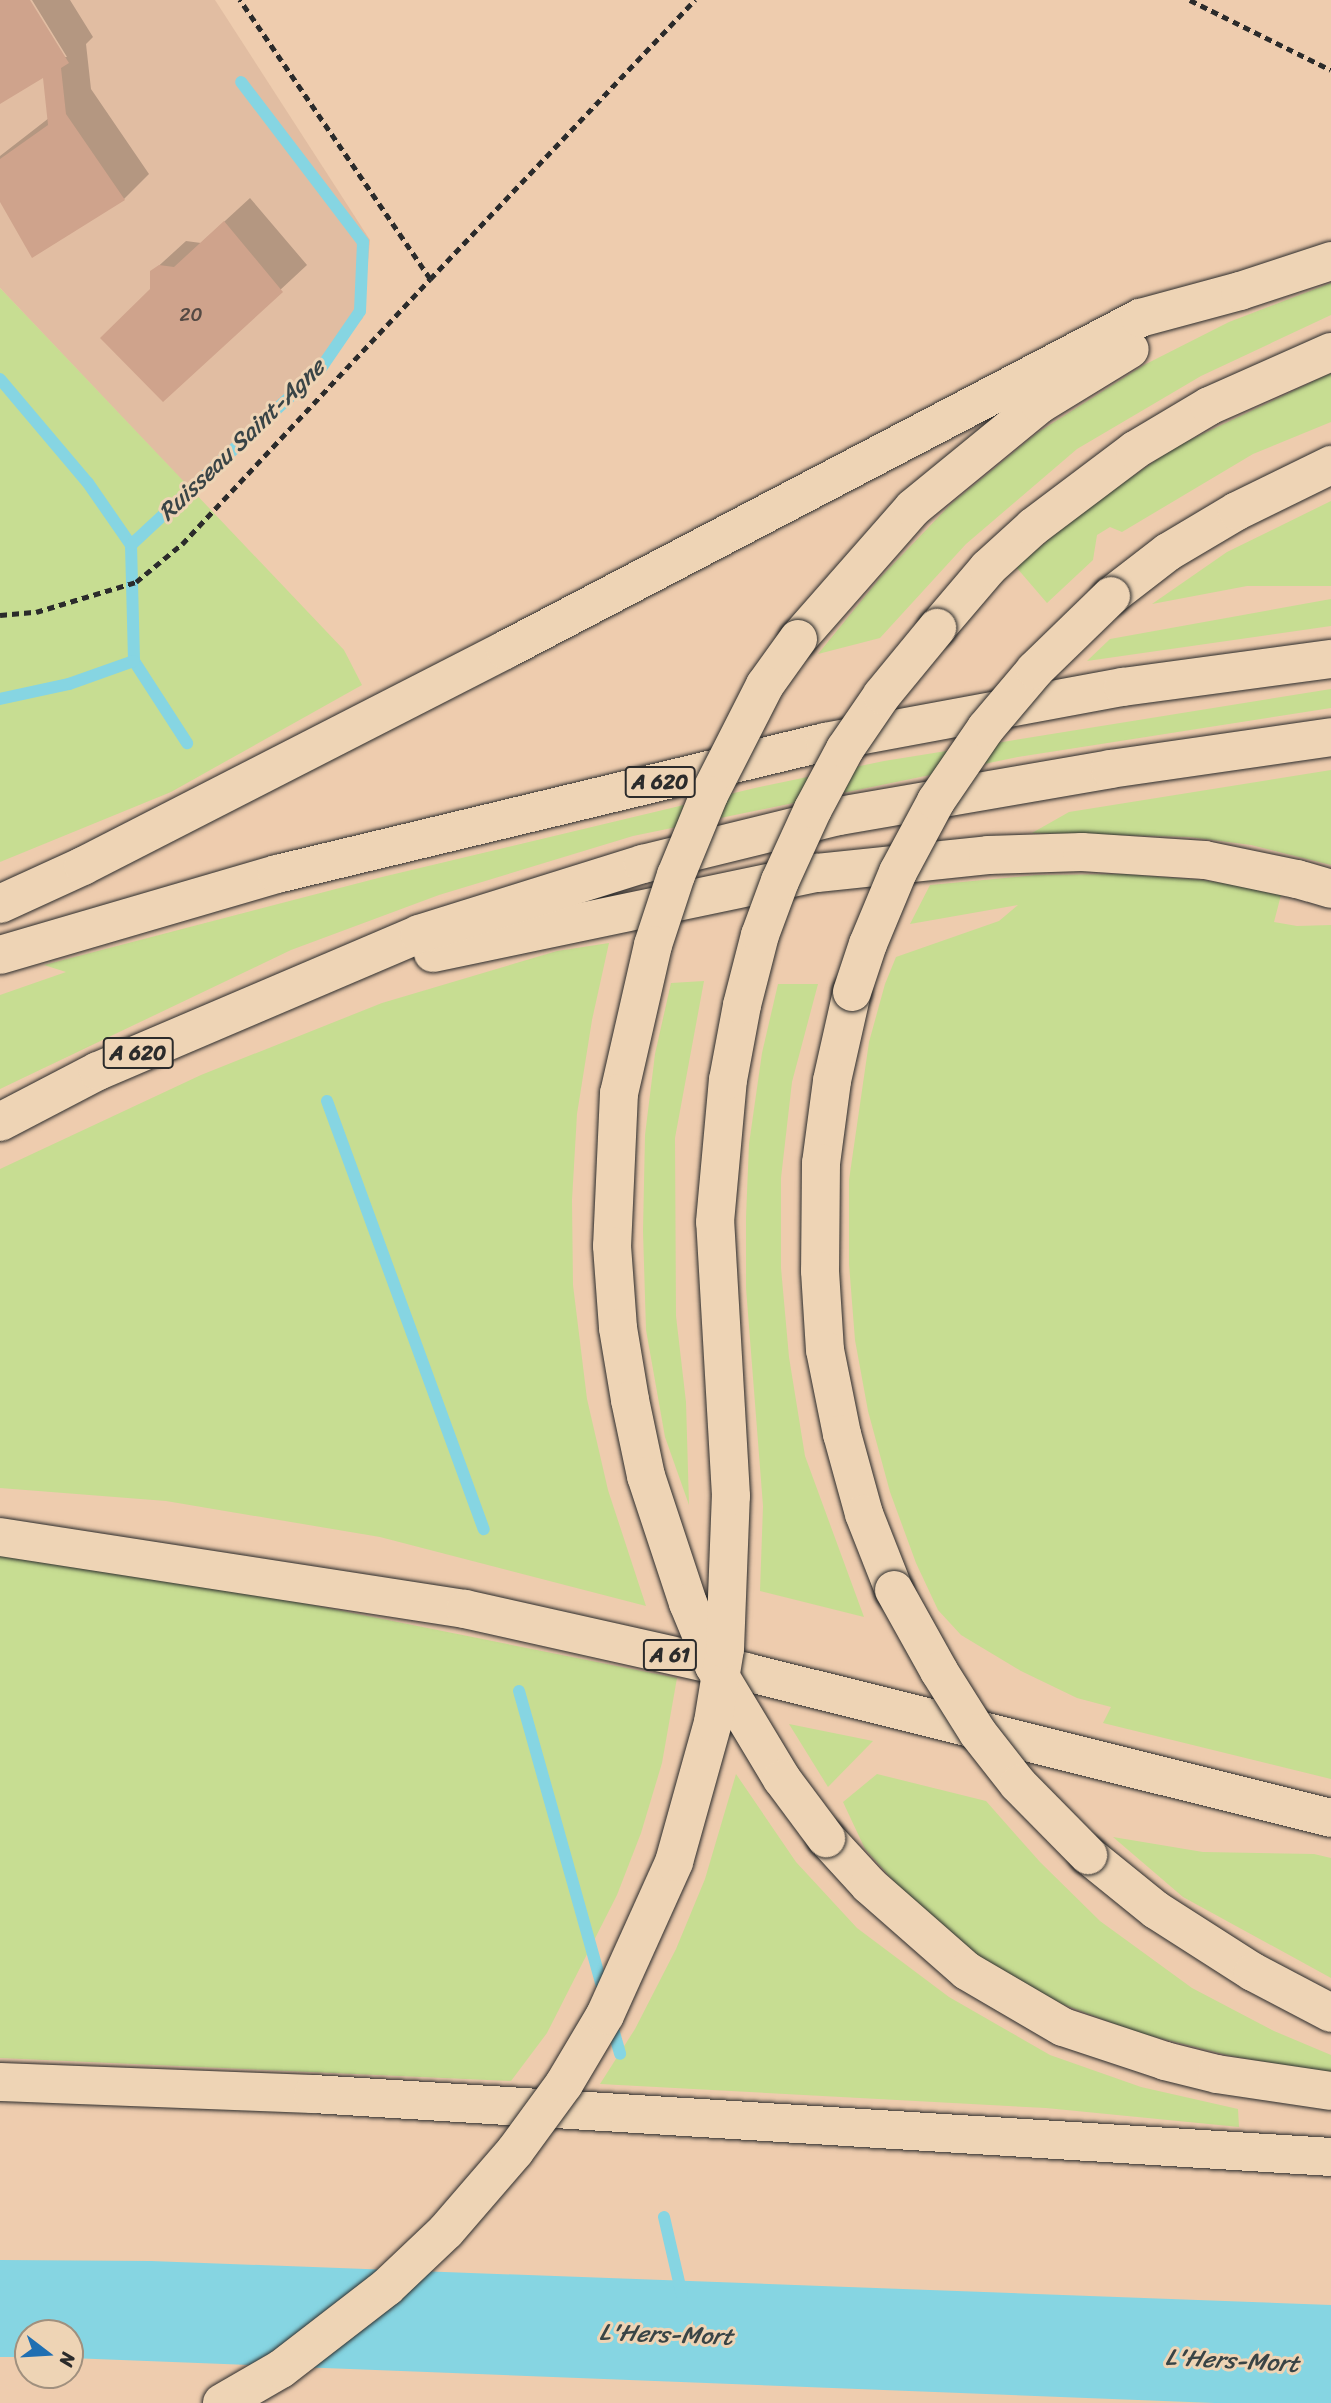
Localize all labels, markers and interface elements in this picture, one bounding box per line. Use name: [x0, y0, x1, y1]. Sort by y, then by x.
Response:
house number: 20: [180, 304, 202, 326]
water label: Ruisseau Saint-Agne: [153, 353, 331, 527]
road number: A 620: [623, 764, 697, 800]
road number: A 620: [101, 1036, 175, 1070]
road number: A 61: [642, 1638, 698, 1672]
water label: L'Hers-Mort: [599, 2318, 733, 2352]
north arrow: [14, 2319, 84, 2389]
water label: L'Hers-Mort: [1165, 2343, 1299, 2379]
text: N: [50, 2349, 85, 2371]

